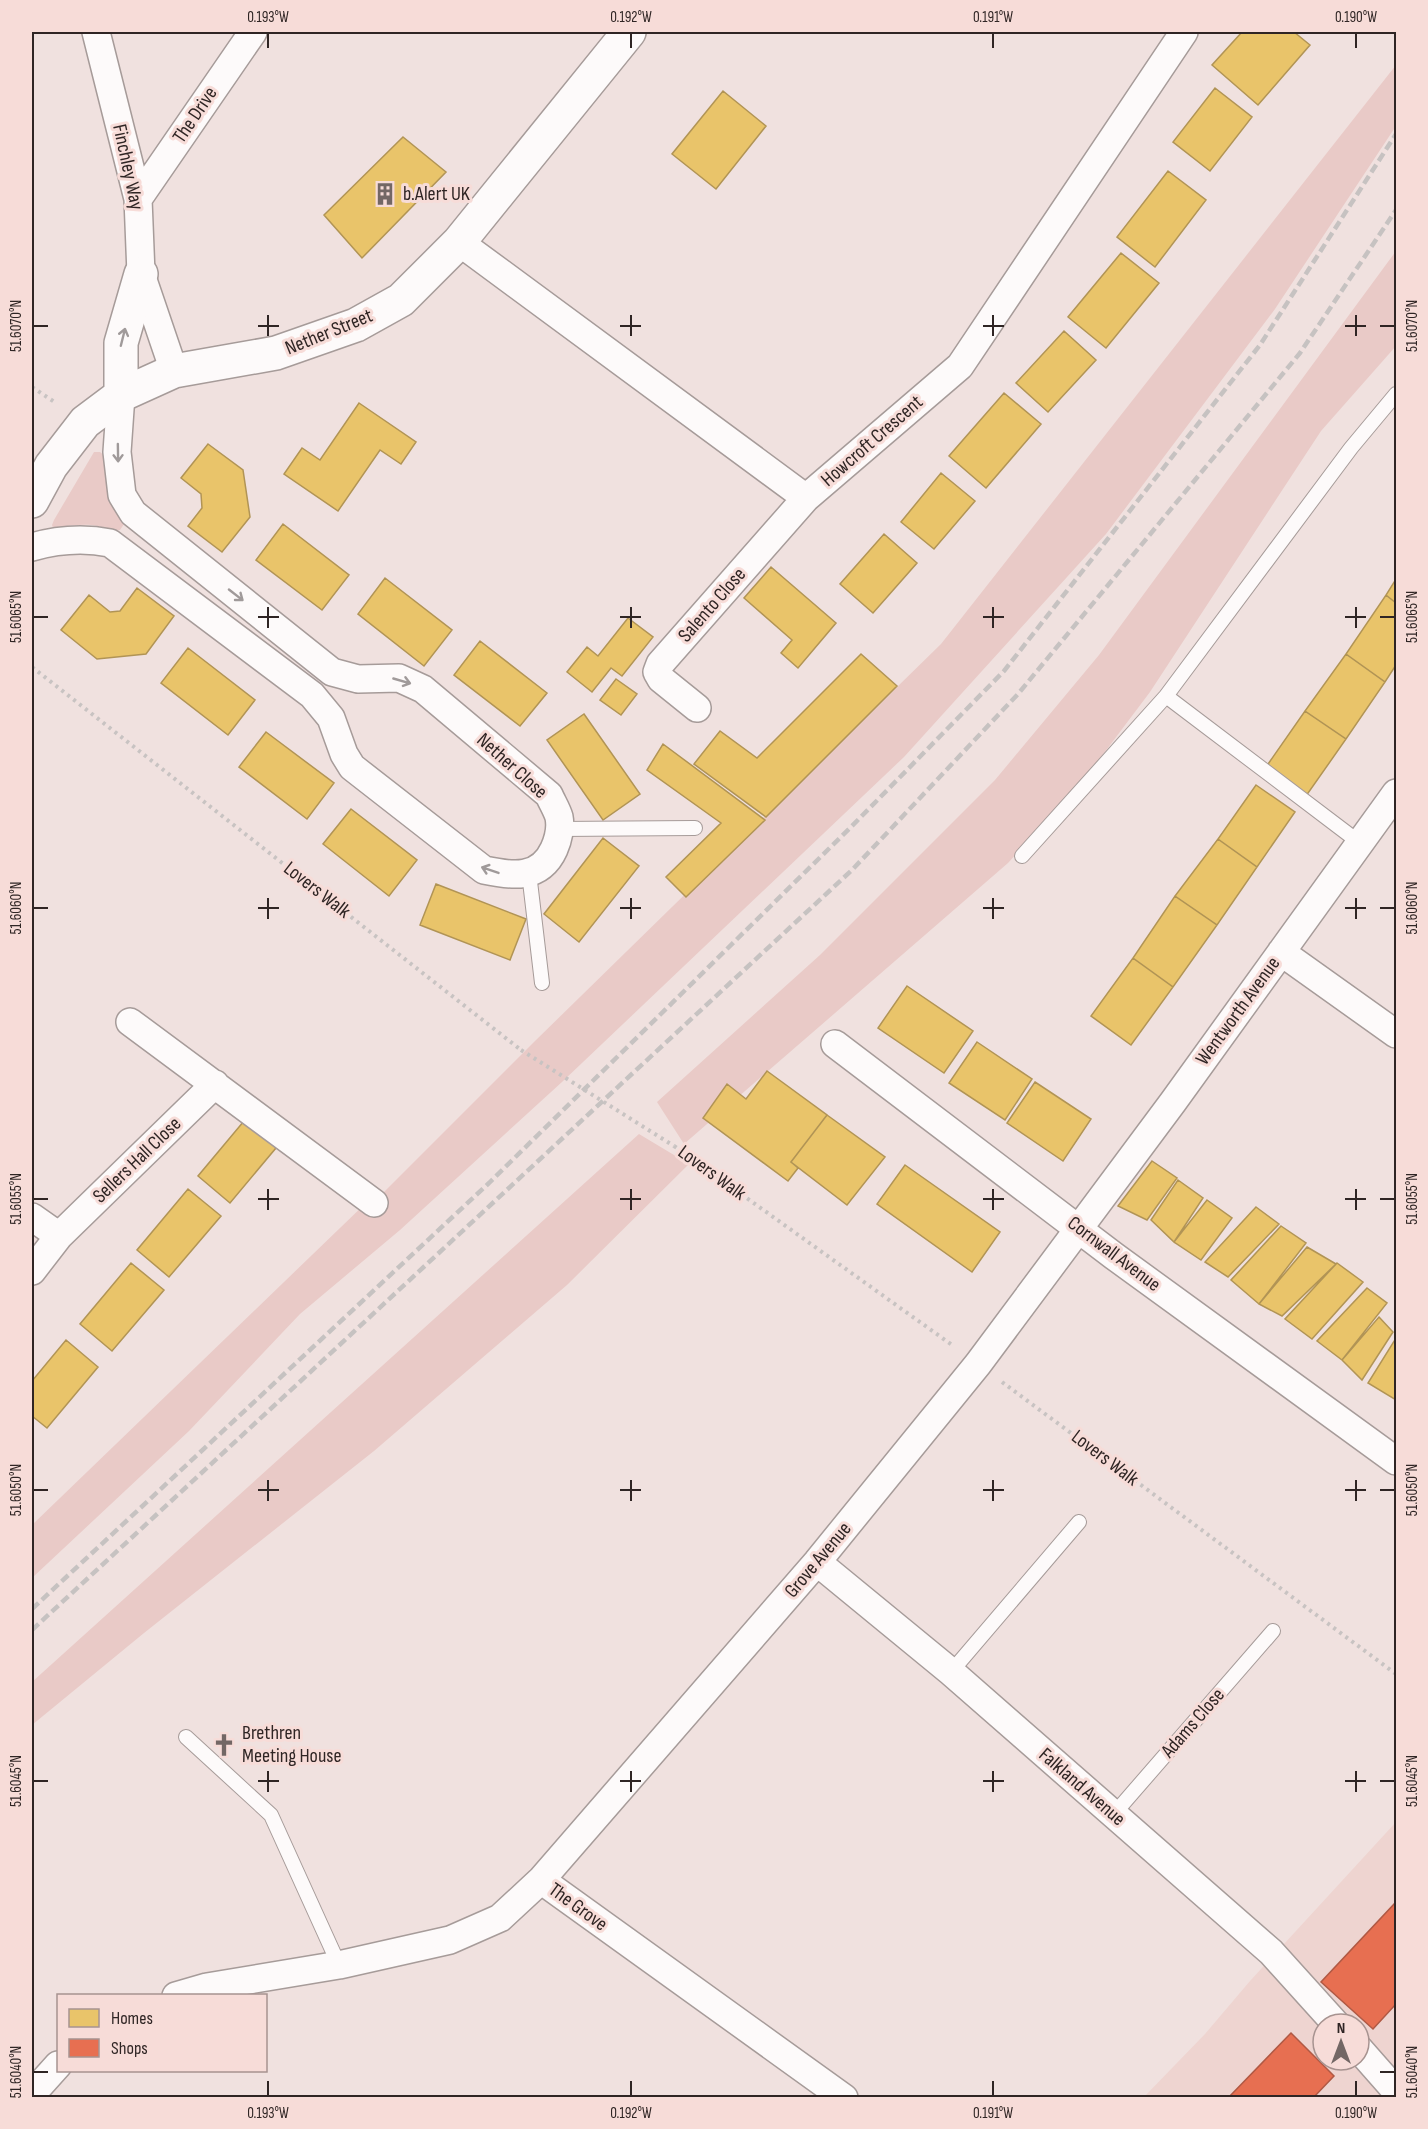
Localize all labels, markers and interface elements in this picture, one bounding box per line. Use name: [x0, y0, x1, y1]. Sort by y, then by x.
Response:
text: 0.193°W: [247, 8, 289, 27]
text: 0.192°W: [610, 8, 652, 27]
text: 0.191°W: [973, 8, 1013, 27]
text: 0.190°W: [1335, 8, 1377, 27]
street label: The Drive: [168, 82, 222, 148]
street label: Finchley Way: [107, 122, 149, 212]
building icon: b.Alert UK: [372, 181, 398, 207]
place label: b.Alert UK: [403, 182, 470, 206]
text: 51.6070°N: [7, 300, 26, 352]
text: 51.6070°N: [1403, 300, 1422, 352]
street label: Nether Street: [282, 304, 376, 360]
one-way arrow: [118, 327, 130, 346]
street label: Howcroft Crescent: [816, 390, 928, 492]
one-way arrow: [112, 443, 124, 462]
street label: Salento Close: [673, 563, 751, 647]
one-way arrow: [227, 589, 243, 602]
text: 51.6065°N: [7, 591, 26, 643]
text: 51.6065°N: [1403, 591, 1422, 643]
one-way arrow: [392, 676, 411, 687]
street label: Nether Close: [472, 728, 552, 804]
street label: Lovers Walk: [279, 856, 356, 924]
one-way arrow: [481, 863, 499, 874]
text: 51.6060°N: [7, 882, 26, 934]
text: 51.6060°N: [1403, 882, 1422, 934]
street label: Wentworth Avenue: [1191, 952, 1285, 1070]
street label: Sellers Hall Close: [88, 1112, 186, 1208]
street label: Lovers Walk: [673, 1140, 751, 1206]
text: 51.6055°N: [7, 1173, 26, 1225]
text: 51.6055°N: [1403, 1173, 1422, 1225]
street label: Cornwall Avenue: [1063, 1211, 1165, 1297]
street label: Lovers Walk: [1067, 1425, 1144, 1491]
text: 51.6050°N: [7, 1464, 26, 1516]
text: 51.6050°N: [1403, 1464, 1422, 1516]
street label: Grove Avenue: [779, 1517, 857, 1603]
street label: Adams Close: [1156, 1683, 1230, 1764]
place label: Brethren Meeting House: [242, 1721, 341, 1768]
church icon: Brethren Meeting House: [211, 1732, 237, 1758]
street label: Falkland Avenue: [1034, 1743, 1130, 1831]
text: 51.6045°N: [7, 1755, 26, 1807]
text: 51.6045°N: [1403, 1755, 1422, 1807]
street label: The Grove: [544, 1878, 612, 1936]
legend: [57, 1994, 267, 2072]
text: Homes: [111, 2008, 153, 2029]
north arrow: [1311, 2012, 1371, 2072]
text: N: [1337, 2019, 1345, 2038]
text: Shops: [111, 2038, 148, 2059]
text: 51.6040°N: [7, 2046, 26, 2098]
text: 51.6040°N: [1403, 2046, 1422, 2098]
text: 0.193°W: [247, 2104, 289, 2123]
text: 0.192°W: [610, 2104, 652, 2123]
text: 0.191°W: [973, 2104, 1013, 2123]
text: 0.190°W: [1335, 2104, 1377, 2123]

